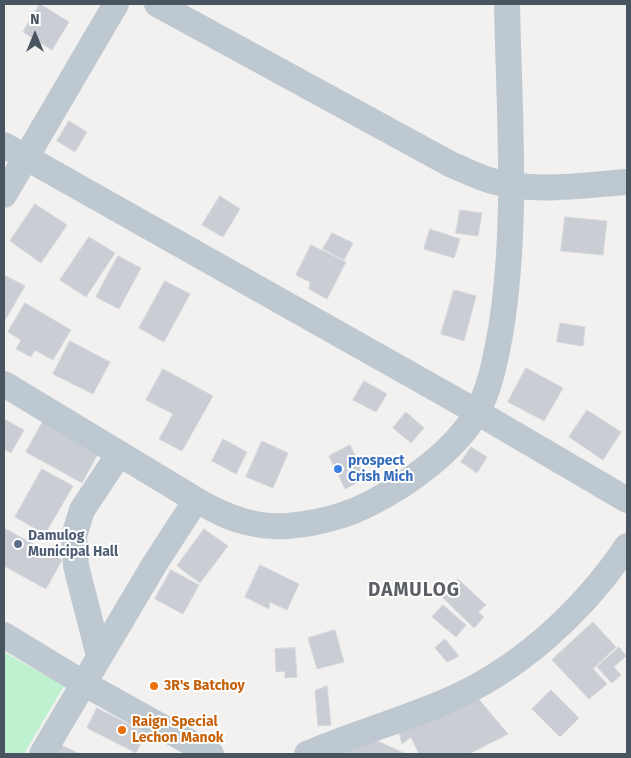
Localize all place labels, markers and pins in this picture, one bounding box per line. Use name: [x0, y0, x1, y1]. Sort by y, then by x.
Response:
place label: prospect Crish Mich: [348, 453, 413, 486]
marker: prospect Crish Mich: [332, 463, 344, 475]
place label: Damulog Municipal Hall: [28, 528, 118, 560]
marker: Damulog Municipal Hall: [12, 538, 24, 550]
place label: 3R's Batchoy: [164, 678, 245, 694]
marker: 3R's Batchoy: [148, 680, 160, 692]
place label: Raign Special Lechon Manok: [132, 714, 224, 746]
marker: Raign Special Lechon Manok: [116, 724, 128, 736]

